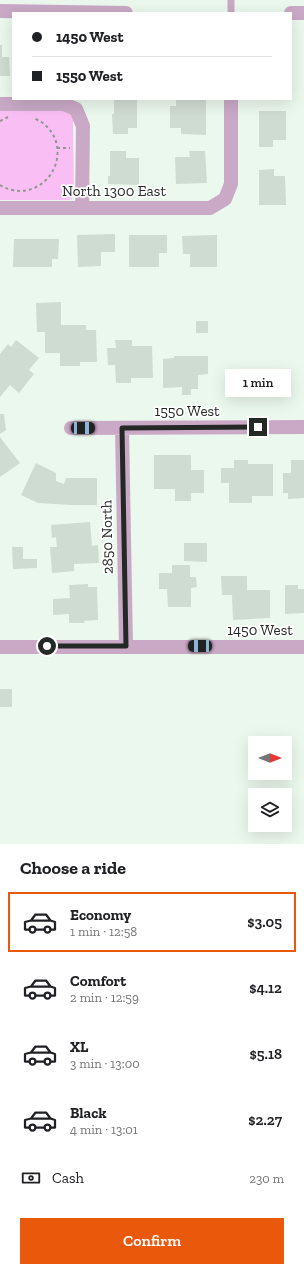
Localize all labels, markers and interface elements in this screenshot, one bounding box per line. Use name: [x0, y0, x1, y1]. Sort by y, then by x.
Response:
text: 1450 West: [56, 28, 123, 46]
text: 1550 West: [56, 67, 123, 85]
street label: North 1300 East: [62, 182, 166, 200]
callout: 1 min: [225, 369, 291, 397]
text: 1 min: [243, 375, 273, 390]
street label: 1550 West: [154, 402, 220, 420]
route end: [249, 418, 267, 436]
car: [71, 422, 95, 434]
street label: 2850 North: [97, 499, 117, 574]
street label: 1450 West: [227, 621, 293, 639]
route start: [38, 637, 56, 655]
car: [188, 640, 212, 652]
north arrow: [248, 736, 292, 780]
map controls: [248, 736, 292, 832]
button: layers: [248, 788, 292, 832]
text: Choose a ride: [20, 857, 126, 879]
icon: car: [22, 904, 58, 940]
text: Economy: [70, 906, 131, 924]
text: $3.05: [247, 913, 282, 931]
text: 1 min · 12:58: [70, 924, 137, 939]
icon: car: [22, 970, 58, 1006]
text: Comfort: [70, 972, 126, 990]
text: $4.12: [249, 979, 282, 997]
text: 2 min · 12:59: [70, 990, 139, 1005]
icon: car: [22, 1036, 58, 1072]
text: XL: [70, 1038, 88, 1056]
text: $5.18: [250, 1045, 282, 1063]
text: 3 min · 13:00: [70, 1056, 140, 1071]
icon: car: [22, 1102, 58, 1138]
text: Black: [70, 1104, 107, 1122]
text: $2.27: [248, 1111, 282, 1129]
text: 4 min · 13:01: [70, 1122, 138, 1137]
icon: cash: [20, 1167, 42, 1189]
text: Cash: [52, 1169, 84, 1187]
text: 230 m: [249, 1171, 284, 1186]
button: Confirm: [20, 1218, 284, 1264]

